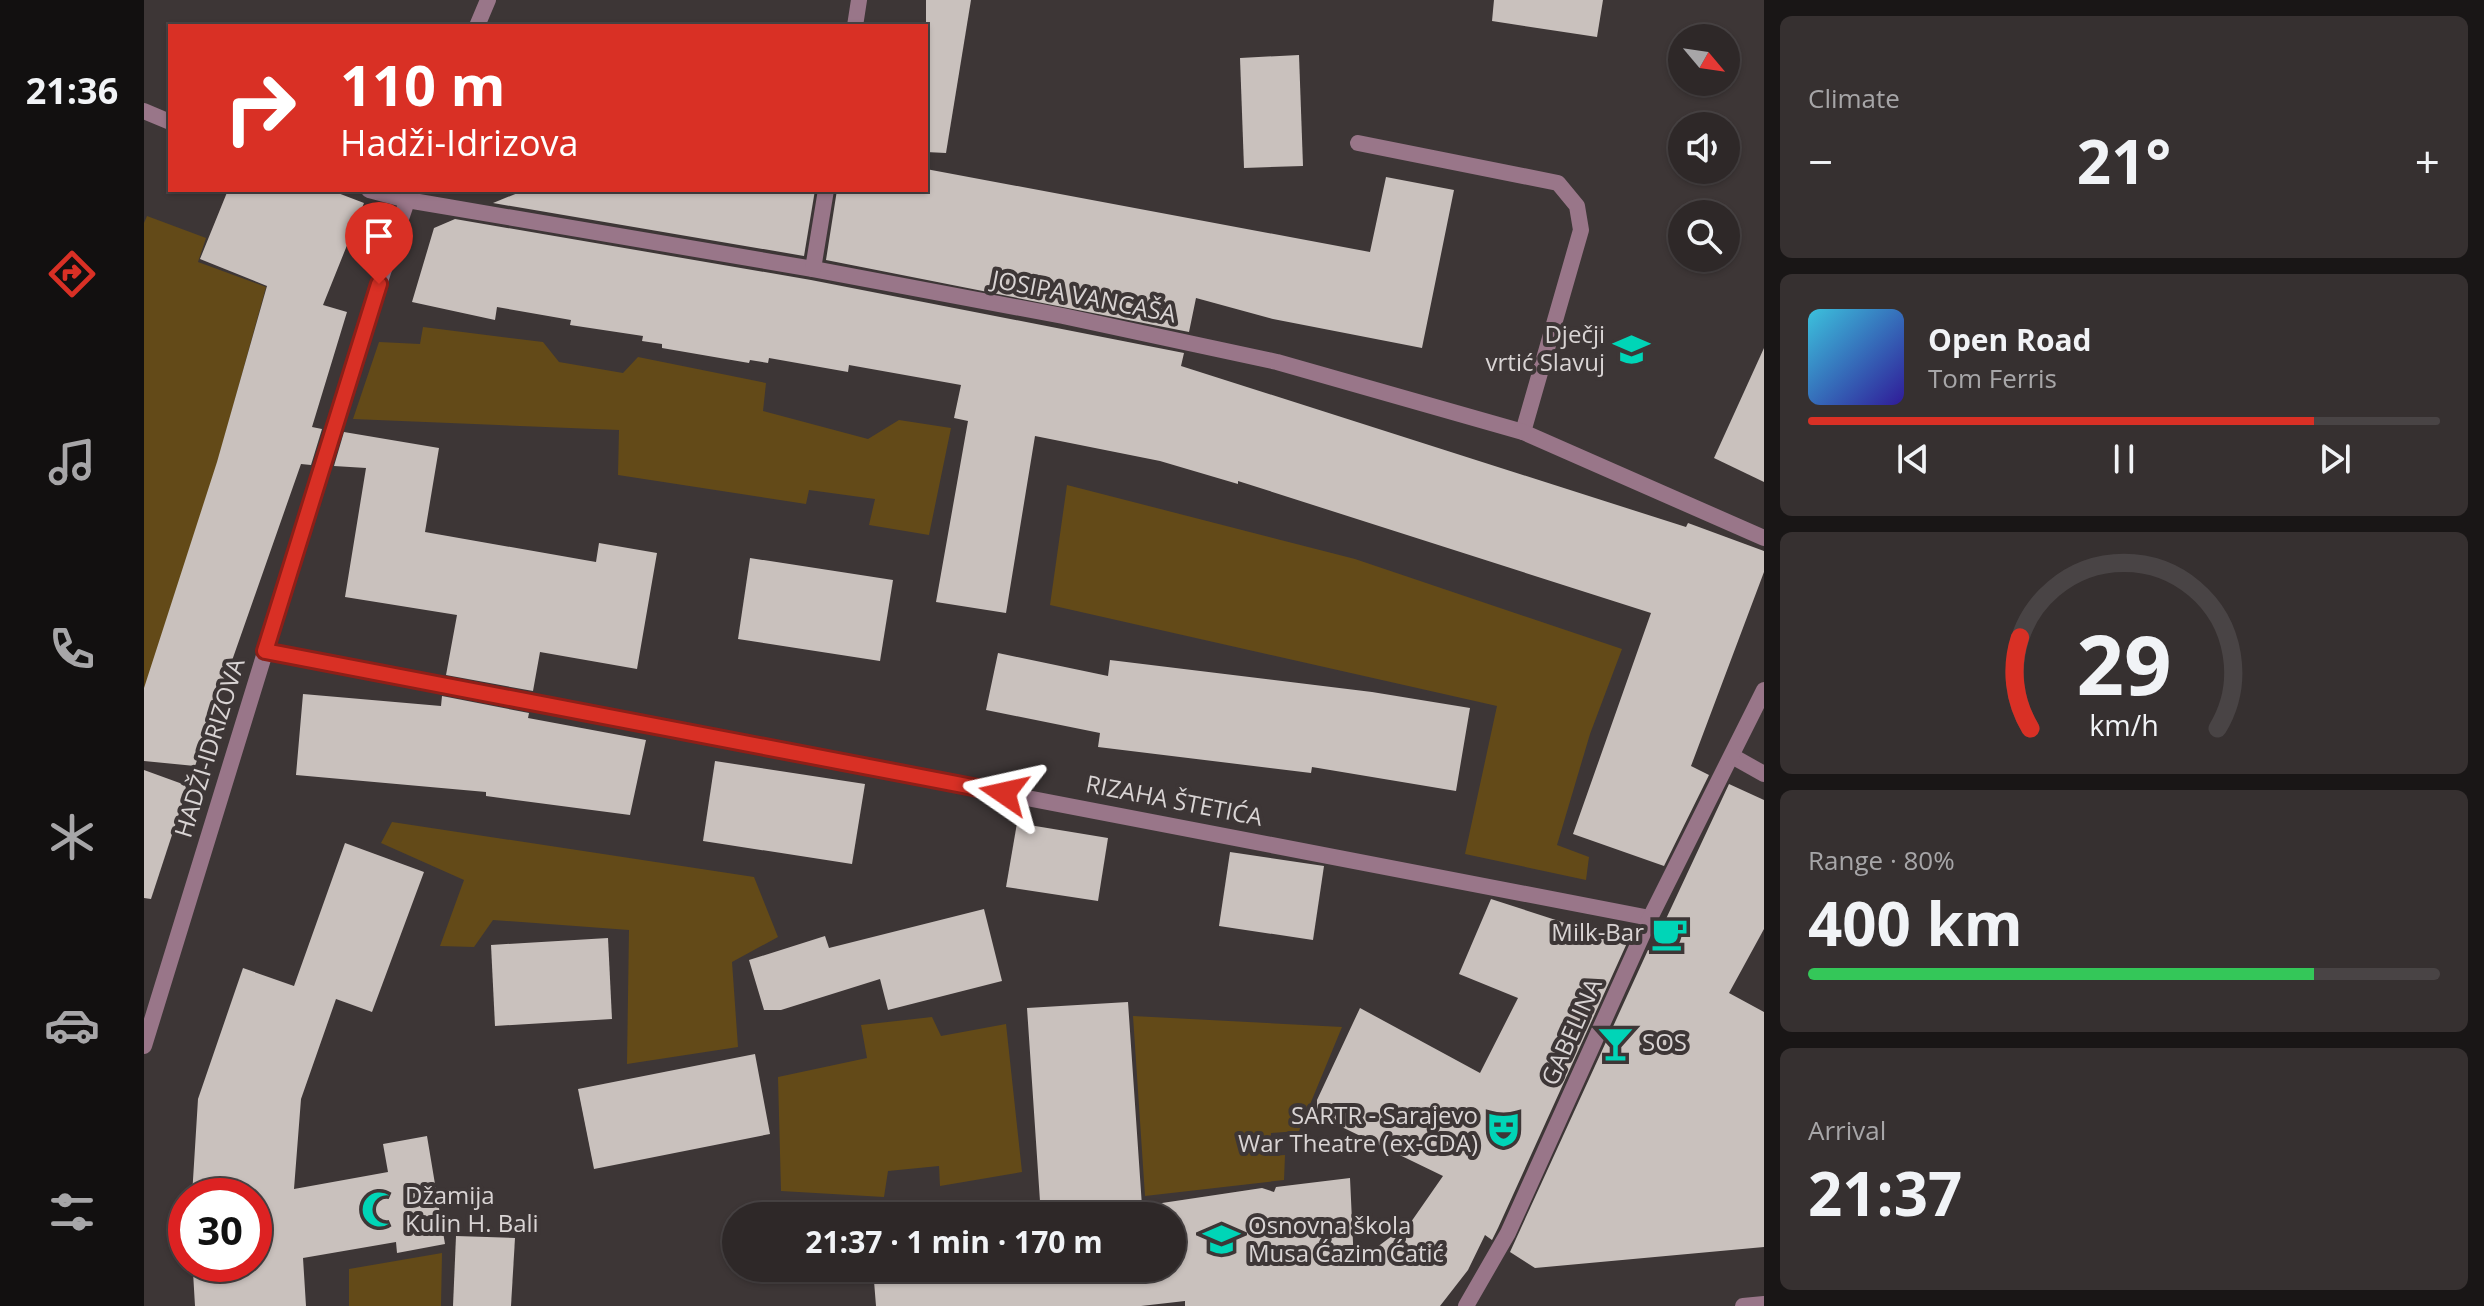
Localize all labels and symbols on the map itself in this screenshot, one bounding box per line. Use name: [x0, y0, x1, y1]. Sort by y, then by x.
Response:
north arrow: [1668, 24, 1740, 96]
pin: [345, 202, 413, 284]
street label: JOSIPA VANCAŠA: [987, 261, 1180, 330]
place label: Dječji vrtić Slavuj: [1486, 317, 1605, 378]
school or university icon: Dječji vrtić Slavuj: [1612, 330, 1650, 368]
street label: HADŽI-IDRIZOVA: [166, 653, 252, 841]
position arrow: [962, 751, 1046, 835]
street label: RIZAHA ŠTETIĆA: [1083, 766, 1266, 833]
cafe icon: Milk-Bar: [1651, 914, 1689, 952]
place label: Milk-Bar: [1551, 915, 1644, 948]
street label: GABELINA: [1532, 972, 1609, 1090]
bar icon: SOS: [1597, 1024, 1635, 1062]
place label: SOS: [1642, 1025, 1687, 1058]
place label: SARTR - Sarajevo War Theatre (ex-CDA): [1238, 1098, 1478, 1159]
theatre icon: SARTR - Sarajevo War Theatre (ex-CDA): [1485, 1111, 1523, 1149]
speed limit sign: 30: [168, 1178, 272, 1282]
place label: Džamija Kulin H. Bali: [405, 1178, 539, 1239]
mosque icon: Džamija Kulin H. Bali: [360, 1191, 398, 1229]
place label: Osnovna škola Musa Ćazim Ćatić: [1248, 1208, 1444, 1269]
school or university icon: Osnovna škola Musa Ćazim Ćatić: [1203, 1221, 1241, 1259]

